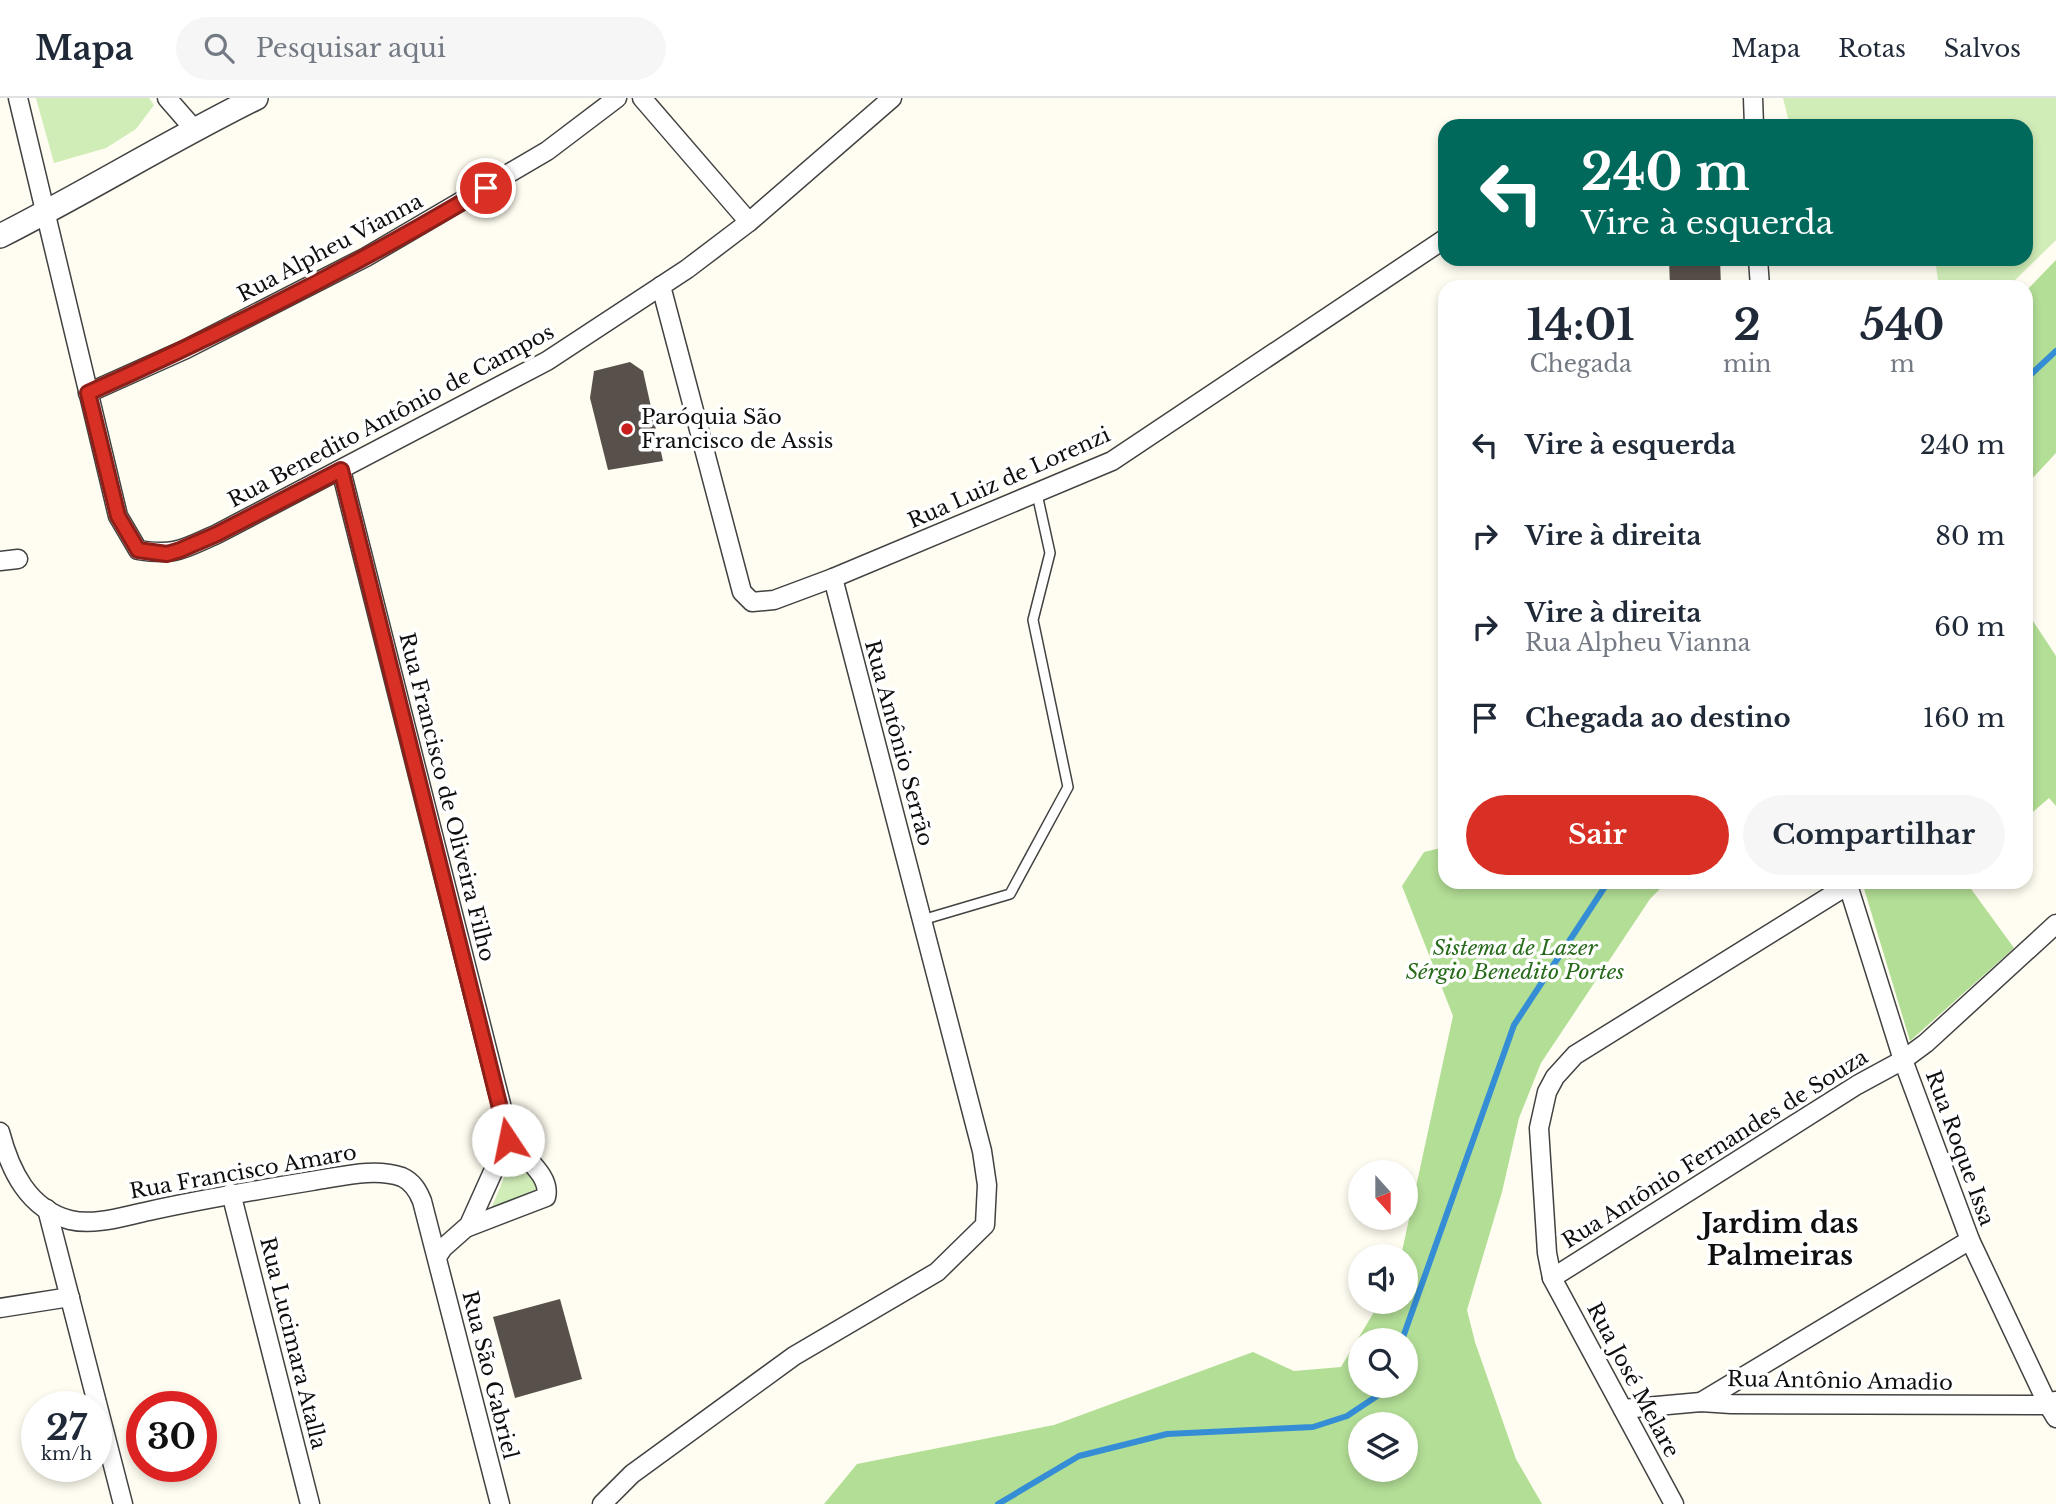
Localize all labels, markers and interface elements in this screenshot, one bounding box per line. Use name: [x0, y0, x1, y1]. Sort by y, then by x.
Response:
search box: [176, 17, 666, 80]
text: Mapa: [35, 28, 134, 69]
icon: search: [200, 29, 238, 67]
text: Pesquisar aqui: [256, 32, 446, 64]
text: Mapa: [1731, 34, 1800, 63]
text: Rotas: [1838, 34, 1906, 63]
text: Salvos: [1944, 34, 2021, 63]
text: 240 m: [1581, 142, 1750, 203]
icon: left: [1466, 147, 1557, 238]
pin: [456, 158, 516, 218]
icon: arrive: [467, 169, 505, 207]
street label: Rua Alpheu Vianna: [233, 188, 427, 308]
text: Vire à esquerda: [1581, 203, 1834, 243]
text: 14:01: [1526, 299, 1635, 351]
text: 2: [1734, 299, 1761, 351]
text: 540: [1860, 299, 1945, 351]
street label: Rua Benedito Antônio de Campos: [224, 319, 558, 513]
text: Chegada: [1529, 350, 1632, 378]
text: min: [1723, 350, 1771, 378]
text: m: [1890, 350, 1915, 378]
place label: Paróquia São Francisco de Assis: [641, 404, 833, 454]
marker: Paróquia São Francisco de Assis: [619, 421, 635, 437]
street label: Rua Luiz de Lorenzi: [904, 422, 1114, 534]
icon: left: [1466, 426, 1504, 464]
text: Vire à esquerda: [1525, 429, 1736, 461]
text: 240 m: [1920, 429, 2005, 461]
icon: right: [1466, 517, 1504, 555]
text: Vire à direita: [1525, 520, 1701, 552]
text: 80 m: [1935, 520, 2005, 552]
text: Vire à direita: [1525, 597, 1701, 629]
icon: right: [1466, 608, 1504, 646]
text: 60 m: [1934, 611, 2005, 643]
text: Rua Alpheu Vianna: [1525, 629, 1750, 657]
street label: Rua Francisco de Oliveira Filho: [394, 630, 500, 964]
street label: Rua Antônio Serrão: [859, 637, 939, 849]
icon: arrive: [1466, 699, 1504, 737]
text: Chegada ao destino: [1525, 702, 1791, 734]
text: 160 m: [1923, 702, 2005, 734]
button: Sair: [1466, 795, 1729, 875]
button: Compartilhar: [1743, 795, 2005, 875]
park label: Sistema de Lazer Sérgio Benedito Portes: [1406, 935, 1624, 985]
street label: Rua Antônio Fernandes de Souza: [1557, 1044, 1873, 1254]
street label: Rua Roque Issa: [1920, 1067, 2000, 1230]
position arrow: [471, 1103, 545, 1177]
street label: Rua Francisco Amaro: [127, 1139, 359, 1205]
north arrow: [1348, 1160, 1418, 1230]
map controls: [1348, 1160, 1418, 1482]
district label: Jardim das Palmeiras: [1696, 1206, 1859, 1273]
street label: Rua Lucimara Atalla: [254, 1234, 332, 1452]
button: sound: [1348, 1244, 1418, 1314]
street label: Rua São Gabriel: [456, 1288, 524, 1462]
street label: Rua José Melare: [1581, 1298, 1685, 1462]
button: search: [1348, 1328, 1418, 1398]
street label: Rua Antônio Amadio: [1727, 1366, 1953, 1396]
speed limit sign: 30: [126, 1391, 217, 1482]
text: 27: [46, 1406, 87, 1449]
button: layers: [1348, 1412, 1418, 1482]
text: km/h: [41, 1443, 92, 1465]

